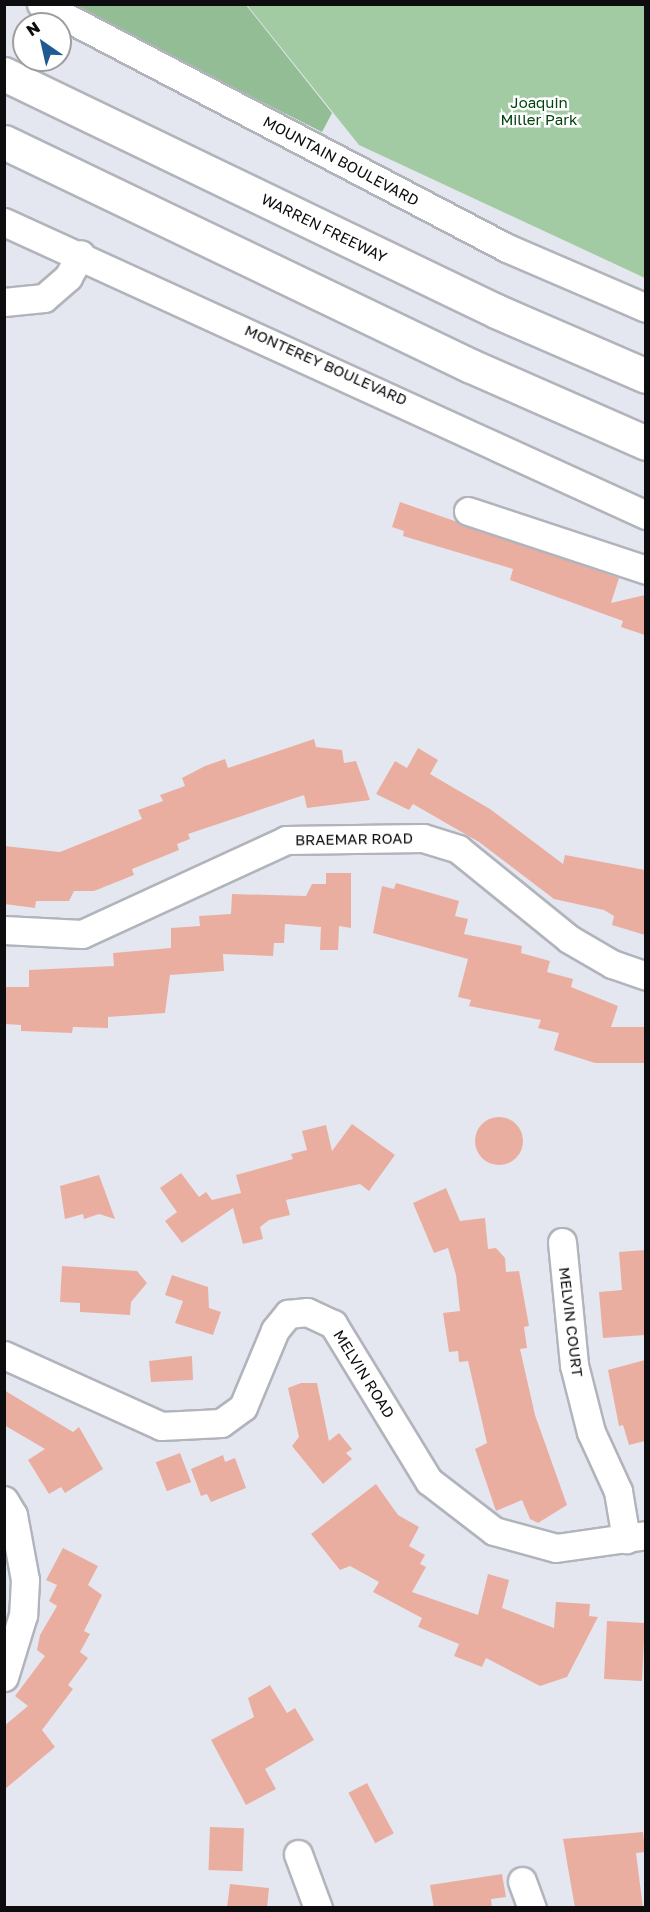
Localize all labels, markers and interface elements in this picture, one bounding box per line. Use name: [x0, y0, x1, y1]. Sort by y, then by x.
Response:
north arrow: [12, 12, 72, 72]
text: N: [22, 17, 44, 40]
park label: Joaquin Miller Park: [500, 93, 578, 128]
street label: MOUNTAIN BOULEVARD: [260, 112, 422, 210]
street label: WARREN FREEWAY: [258, 190, 390, 266]
street label: MONTEREY BOULEVARD: [242, 321, 410, 409]
street label: BRAEMAR ROAD: [295, 829, 413, 849]
street label: MELVIN COURT: [555, 1266, 587, 1378]
street label: MELVIN ROAD: [330, 1327, 398, 1421]

